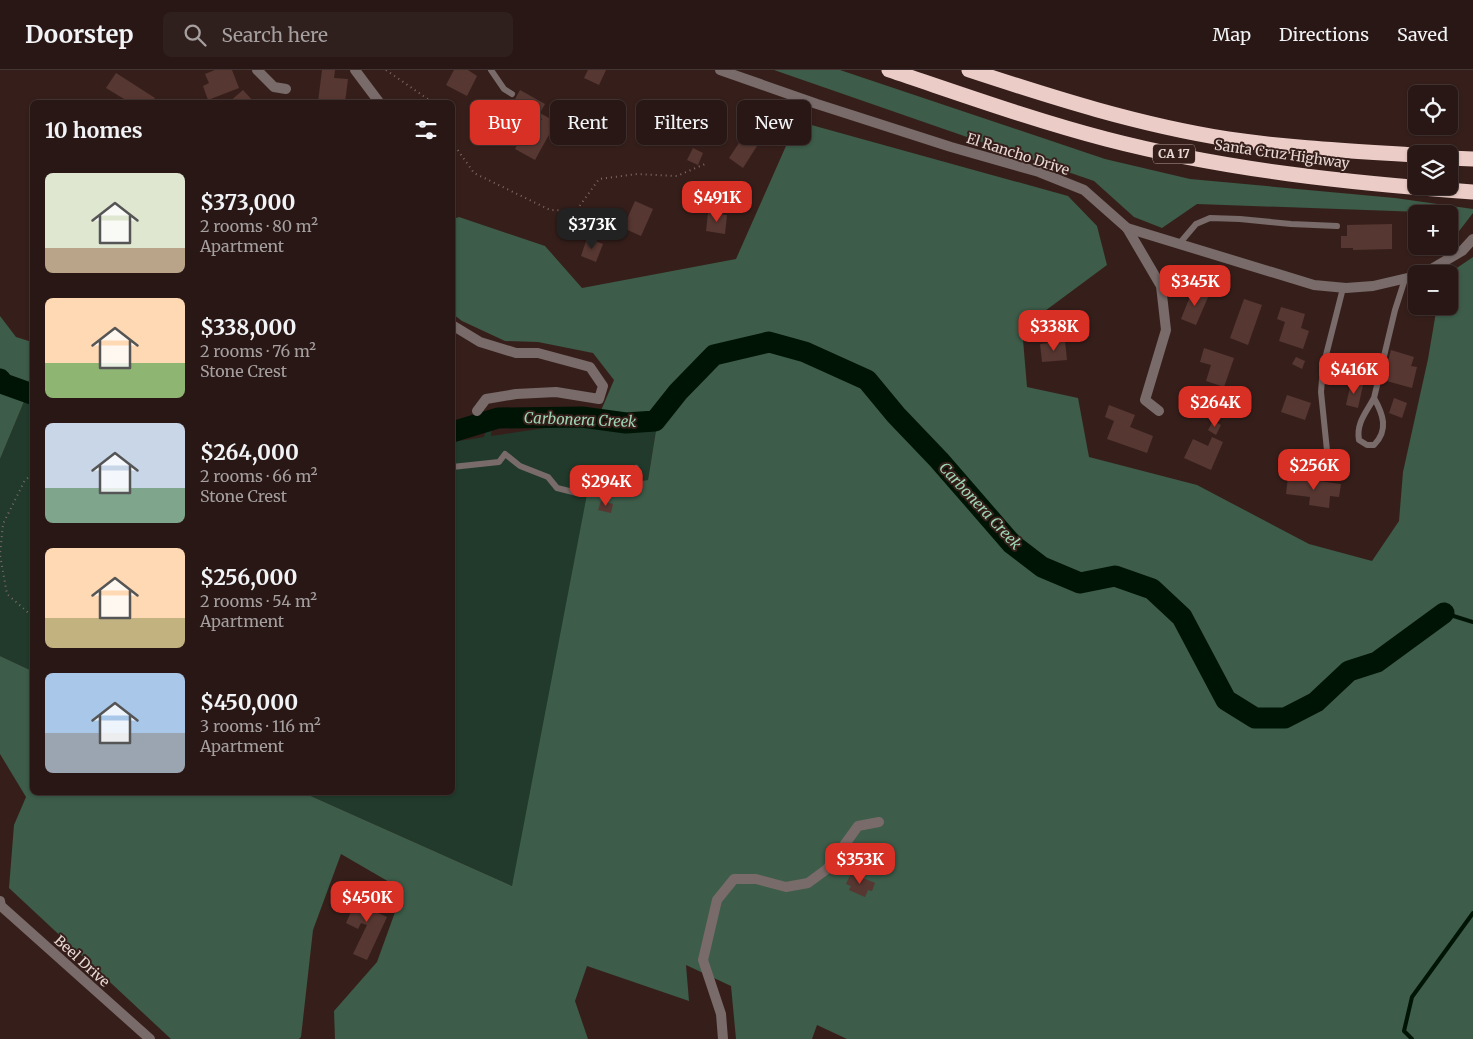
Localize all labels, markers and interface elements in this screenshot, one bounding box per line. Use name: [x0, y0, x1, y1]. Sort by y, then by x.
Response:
search box: [163, 12, 513, 57]
text: Doorstep: [25, 19, 133, 50]
icon: search: [181, 21, 209, 49]
text: Search here: [221, 23, 328, 47]
text: Map: [1213, 23, 1251, 46]
text: Directions: [1279, 23, 1369, 46]
text: Saved: [1397, 23, 1448, 46]
map controls: [1408, 85, 1458, 315]
button: locate: [1408, 85, 1458, 135]
chip: Buy: [470, 100, 540, 145]
chip: Rent: [550, 100, 626, 145]
chip: Filters: [636, 100, 727, 145]
chip: New: [737, 100, 811, 145]
icon: filters: [412, 116, 440, 144]
text: 10 homes: [45, 117, 143, 144]
street label: El Rancho Drive: [964, 129, 1072, 179]
street label: Santa Cruz Highway: [1213, 136, 1352, 173]
road number: CA 17: [1153, 144, 1195, 164]
button: layers: [1408, 145, 1458, 195]
pin: $491K: [682, 180, 752, 223]
text: $491K: [693, 187, 741, 207]
text: $373,000: [200, 189, 296, 216]
icon: home: [85, 193, 145, 253]
button: +: [1408, 205, 1458, 255]
pin: $373K: [557, 208, 627, 250]
text: $373K: [568, 214, 616, 234]
text: 2 rooms · 80 m²: [200, 216, 318, 236]
text: Apartment: [200, 236, 284, 256]
pin: $345K: [1160, 264, 1230, 307]
button: −: [1408, 265, 1458, 315]
text: $345K: [1170, 271, 1220, 291]
pin: $338K: [1019, 310, 1089, 352]
text: $338,000: [200, 314, 296, 341]
text: $338K: [1029, 316, 1079, 336]
icon: home: [85, 318, 145, 378]
text: 2 rooms · 76 m²: [200, 341, 316, 361]
pin: $416K: [1319, 352, 1389, 395]
text: $416K: [1330, 359, 1378, 379]
text: Stone Crest: [200, 361, 287, 381]
pin: $264K: [1180, 386, 1250, 428]
text: $264K: [1189, 392, 1241, 412]
water label: Carbonera Creek: [523, 408, 637, 431]
text: $264,000: [200, 439, 299, 466]
icon: home: [85, 443, 145, 503]
pin: $256K: [1279, 448, 1349, 491]
text: $256K: [1289, 455, 1339, 475]
water label: Carbonera Creek: [935, 458, 1026, 554]
pin: $294K: [571, 464, 641, 507]
text: 2 rooms · 66 m²: [200, 466, 317, 486]
text: $294K: [581, 471, 631, 491]
text: Stone Crest: [200, 486, 287, 506]
text: $256,000: [200, 564, 297, 591]
icon: home: [85, 568, 145, 628]
text: 2 rooms · 54 m²: [200, 591, 317, 611]
text: Apartment: [200, 611, 284, 631]
text: $450,000: [200, 689, 298, 716]
icon: home: [85, 693, 145, 753]
text: 3 rooms · 116 m²: [200, 716, 321, 736]
text: Apartment: [200, 736, 284, 756]
pin: $353K: [825, 842, 895, 885]
text: $353K: [836, 849, 884, 869]
pin: $450K: [332, 880, 402, 923]
text: $450K: [342, 887, 392, 907]
street label: Beel Drive: [50, 931, 114, 991]

